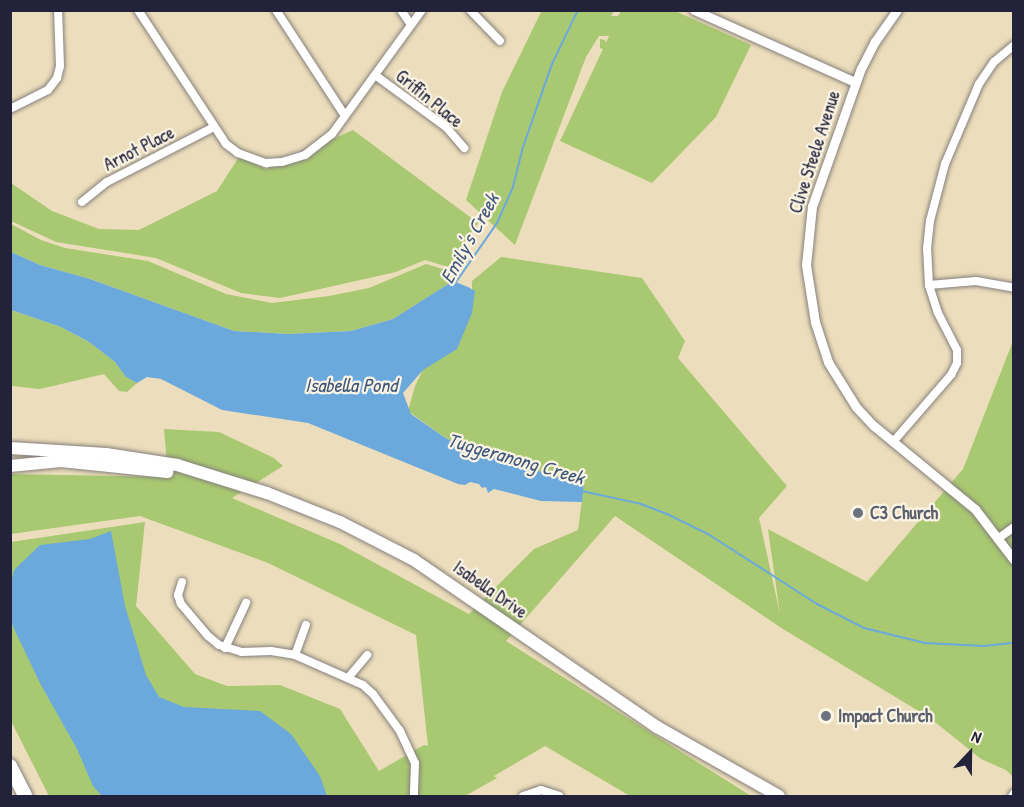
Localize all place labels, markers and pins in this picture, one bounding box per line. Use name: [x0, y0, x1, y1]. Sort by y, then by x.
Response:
place label: C3 Church: [870, 502, 938, 524]
marker: C3 Church: [851, 506, 865, 520]
place label: Impact Church: [838, 705, 933, 727]
marker: Impact Church: [819, 709, 833, 723]

